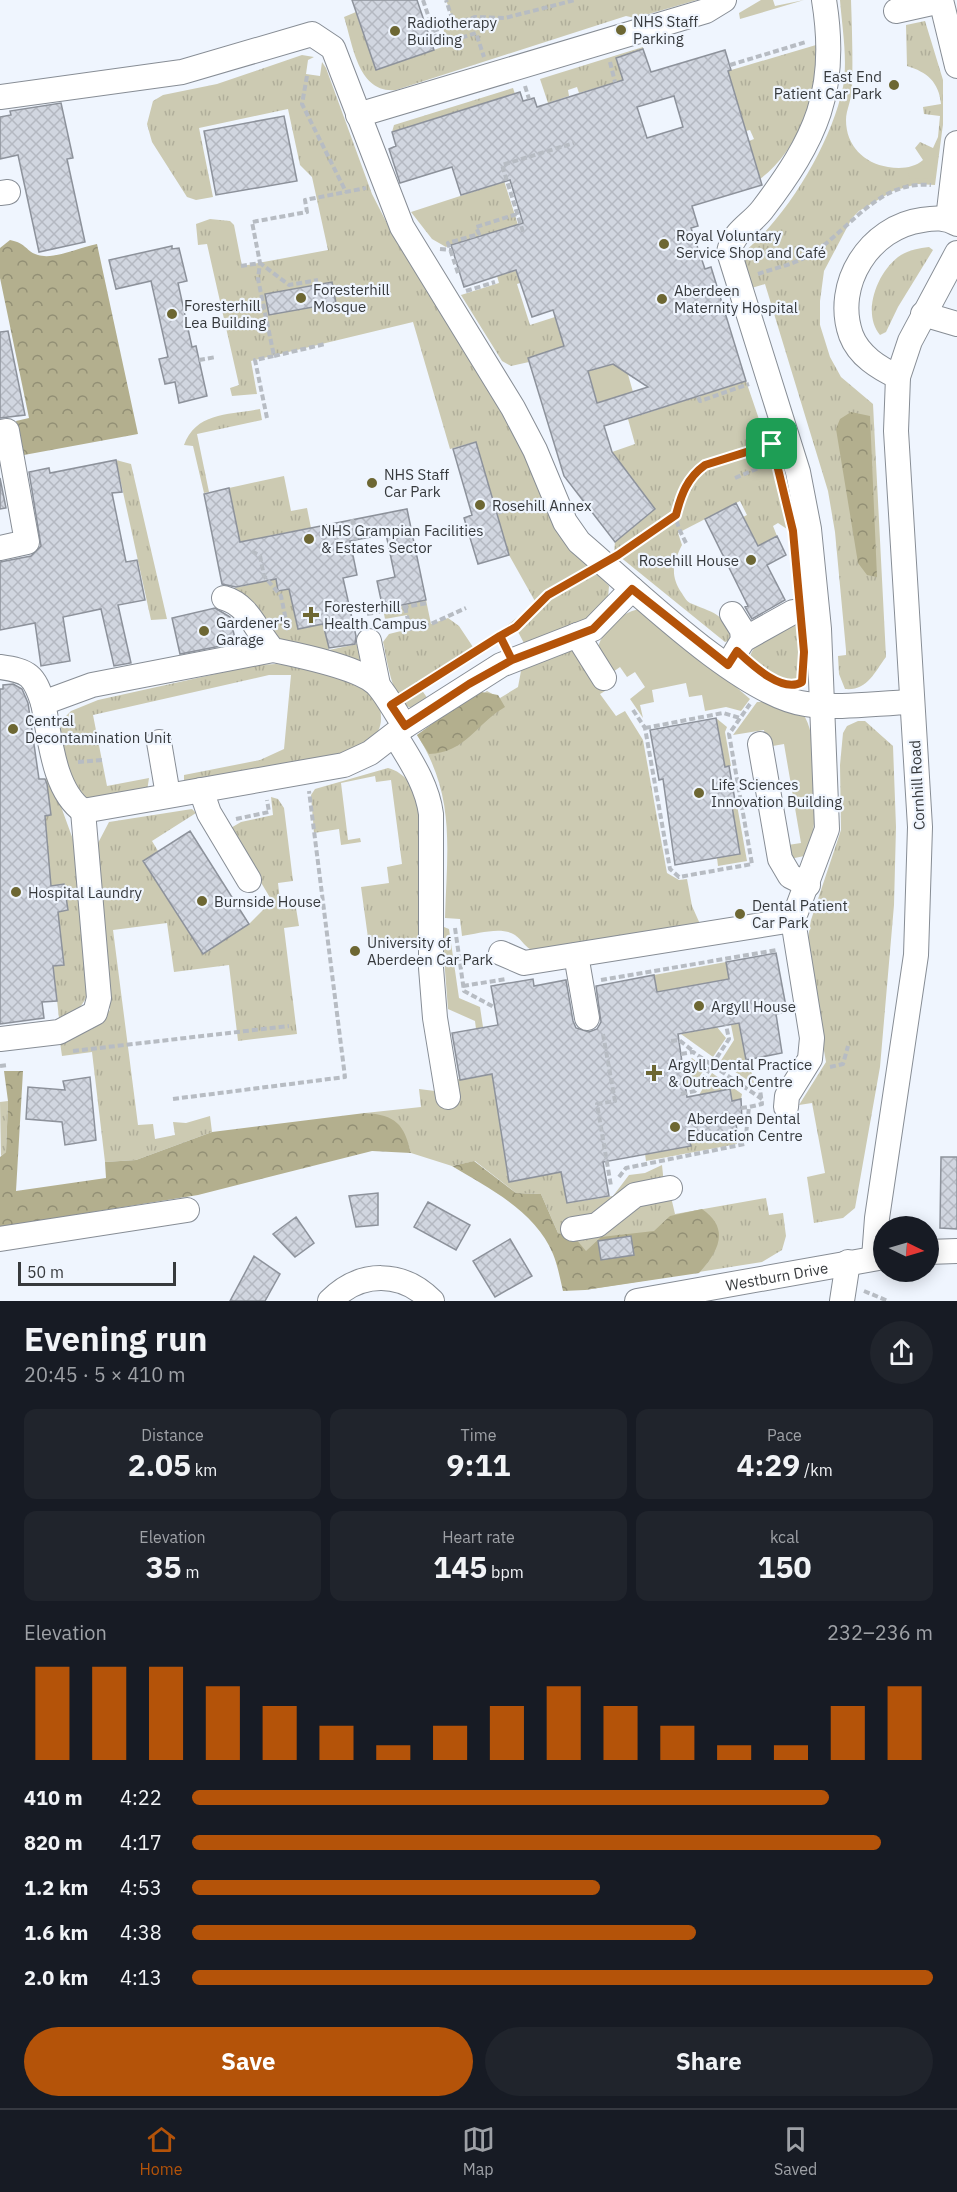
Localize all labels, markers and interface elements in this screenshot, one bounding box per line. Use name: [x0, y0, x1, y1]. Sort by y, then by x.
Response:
place label: NHS Staff Parking: [633, 12, 698, 48]
place label: Radiotherapy Building: [407, 13, 497, 49]
marker: NHS Staff Parking: [614, 23, 628, 37]
marker: Radiotherapy Building: [388, 24, 402, 38]
place label: East End Patient Car Park: [774, 67, 882, 103]
marker: East End Patient Car Park: [887, 78, 901, 92]
place label: Royal Voluntary Service Shop and Café: [676, 226, 826, 262]
marker: Royal Voluntary Service Shop and Café: [657, 237, 671, 251]
place label: Foresterhill Mosque: [313, 280, 390, 316]
place label: Aberdeen Maternity Hospital: [674, 281, 798, 317]
marker: Foresterhill Mosque: [294, 291, 308, 305]
marker: Aberdeen Maternity Hospital: [655, 292, 669, 306]
place label: Foresterhill Lea Building: [184, 296, 266, 332]
marker: Foresterhill Lea Building: [165, 307, 179, 321]
pin: [746, 418, 797, 469]
icon: arrive: [755, 427, 788, 460]
place label: NHS Staff Car Park: [384, 465, 449, 501]
marker: NHS Staff Car Park: [365, 476, 379, 490]
place label: Rosehill Annex: [492, 496, 592, 515]
marker: Rosehill Annex: [473, 498, 487, 512]
place label: NHS Grampian Facilities & Estates Sector: [321, 521, 483, 557]
marker: NHS Grampian Facilities & Estates Sector: [302, 532, 316, 546]
place label: Rosehill House: [639, 551, 739, 570]
marker: Rosehill House: [744, 553, 758, 567]
place label: Foresterhill Health Campus: [324, 597, 427, 633]
marker: Foresterhill Health Campus: [302, 606, 320, 624]
place label: Gardener's Garage: [216, 613, 290, 649]
marker: Gardener's Garage: [197, 624, 211, 638]
place label: Central Decontamination Unit: [25, 711, 172, 747]
marker: Central Decontamination Unit: [6, 722, 20, 736]
street label: Cornhill Road: [905, 740, 929, 830]
place label: Life Sciences Innovation Building: [711, 775, 842, 811]
marker: Life Sciences Innovation Building: [692, 786, 706, 800]
place label: Hospital Laundry: [28, 883, 143, 902]
marker: Hospital Laundry: [9, 885, 23, 899]
place label: Burnside House: [214, 892, 321, 911]
marker: Burnside House: [195, 894, 209, 908]
place label: Dental Patient Car Park: [752, 896, 848, 932]
marker: Dental Patient Car Park: [733, 907, 747, 921]
place label: University of Aberdeen Car Park: [367, 933, 493, 969]
marker: University of Aberdeen Car Park: [348, 944, 362, 958]
place label: Argyll House: [711, 997, 796, 1016]
marker: Argyll House: [692, 999, 706, 1013]
place label: Argyll Dental Practice & Outreach Centre: [668, 1055, 812, 1091]
marker: Argyll Dental Practice & Outreach Centre: [645, 1064, 663, 1082]
place label: Aberdeen Dental Education Centre: [687, 1109, 803, 1145]
marker: Aberdeen Dental Education Centre: [668, 1120, 682, 1134]
north arrow: [873, 1216, 939, 1282]
map controls: [873, 1216, 939, 1282]
street label: Westburn Drive: [724, 1258, 829, 1295]
scale bar: [18, 1259, 176, 1286]
text: 50 m: [27, 1262, 64, 1282]
text: Evening run: [24, 1317, 208, 1360]
button: share: [870, 1321, 933, 1384]
text: 20:45 · 5 × 410 m: [24, 1361, 185, 1388]
text: Distance: [141, 1425, 204, 1445]
text: Time: [461, 1425, 496, 1445]
text: Pace: [767, 1425, 802, 1445]
text: 2.05: [128, 1445, 191, 1484]
text: 9:11: [447, 1445, 510, 1484]
text: 4:29: [736, 1445, 800, 1484]
text: km: [191, 1460, 217, 1480]
text: /km: [800, 1460, 833, 1480]
text: Elevation: [139, 1527, 206, 1547]
text: Heart rate: [442, 1527, 515, 1547]
text: kcal: [770, 1527, 799, 1547]
text: 35: [146, 1547, 182, 1586]
text: 145: [433, 1547, 487, 1586]
text: 150: [758, 1547, 812, 1586]
text: m: [182, 1562, 199, 1582]
text: bpm: [487, 1562, 524, 1582]
text: Elevation: [24, 1619, 107, 1646]
text: 232–236 m: [827, 1619, 933, 1646]
text: 410 m: [24, 1784, 83, 1811]
text: 4:22: [120, 1784, 162, 1811]
text: 820 m: [24, 1829, 83, 1856]
text: 4:17: [120, 1829, 162, 1856]
text: 1.2 km: [24, 1874, 88, 1901]
text: 4:53: [120, 1874, 162, 1901]
text: 1.6 km: [24, 1919, 88, 1946]
text: 4:38: [120, 1919, 162, 1946]
text: 2.0 km: [24, 1964, 88, 1991]
text: 4:13: [120, 1964, 162, 1991]
button: Save: [24, 2027, 473, 2096]
button: Share: [485, 2027, 933, 2096]
tab: Home: [140, 2123, 183, 2179]
tab: Map: [462, 2123, 495, 2179]
tab: Saved: [774, 2123, 817, 2179]

